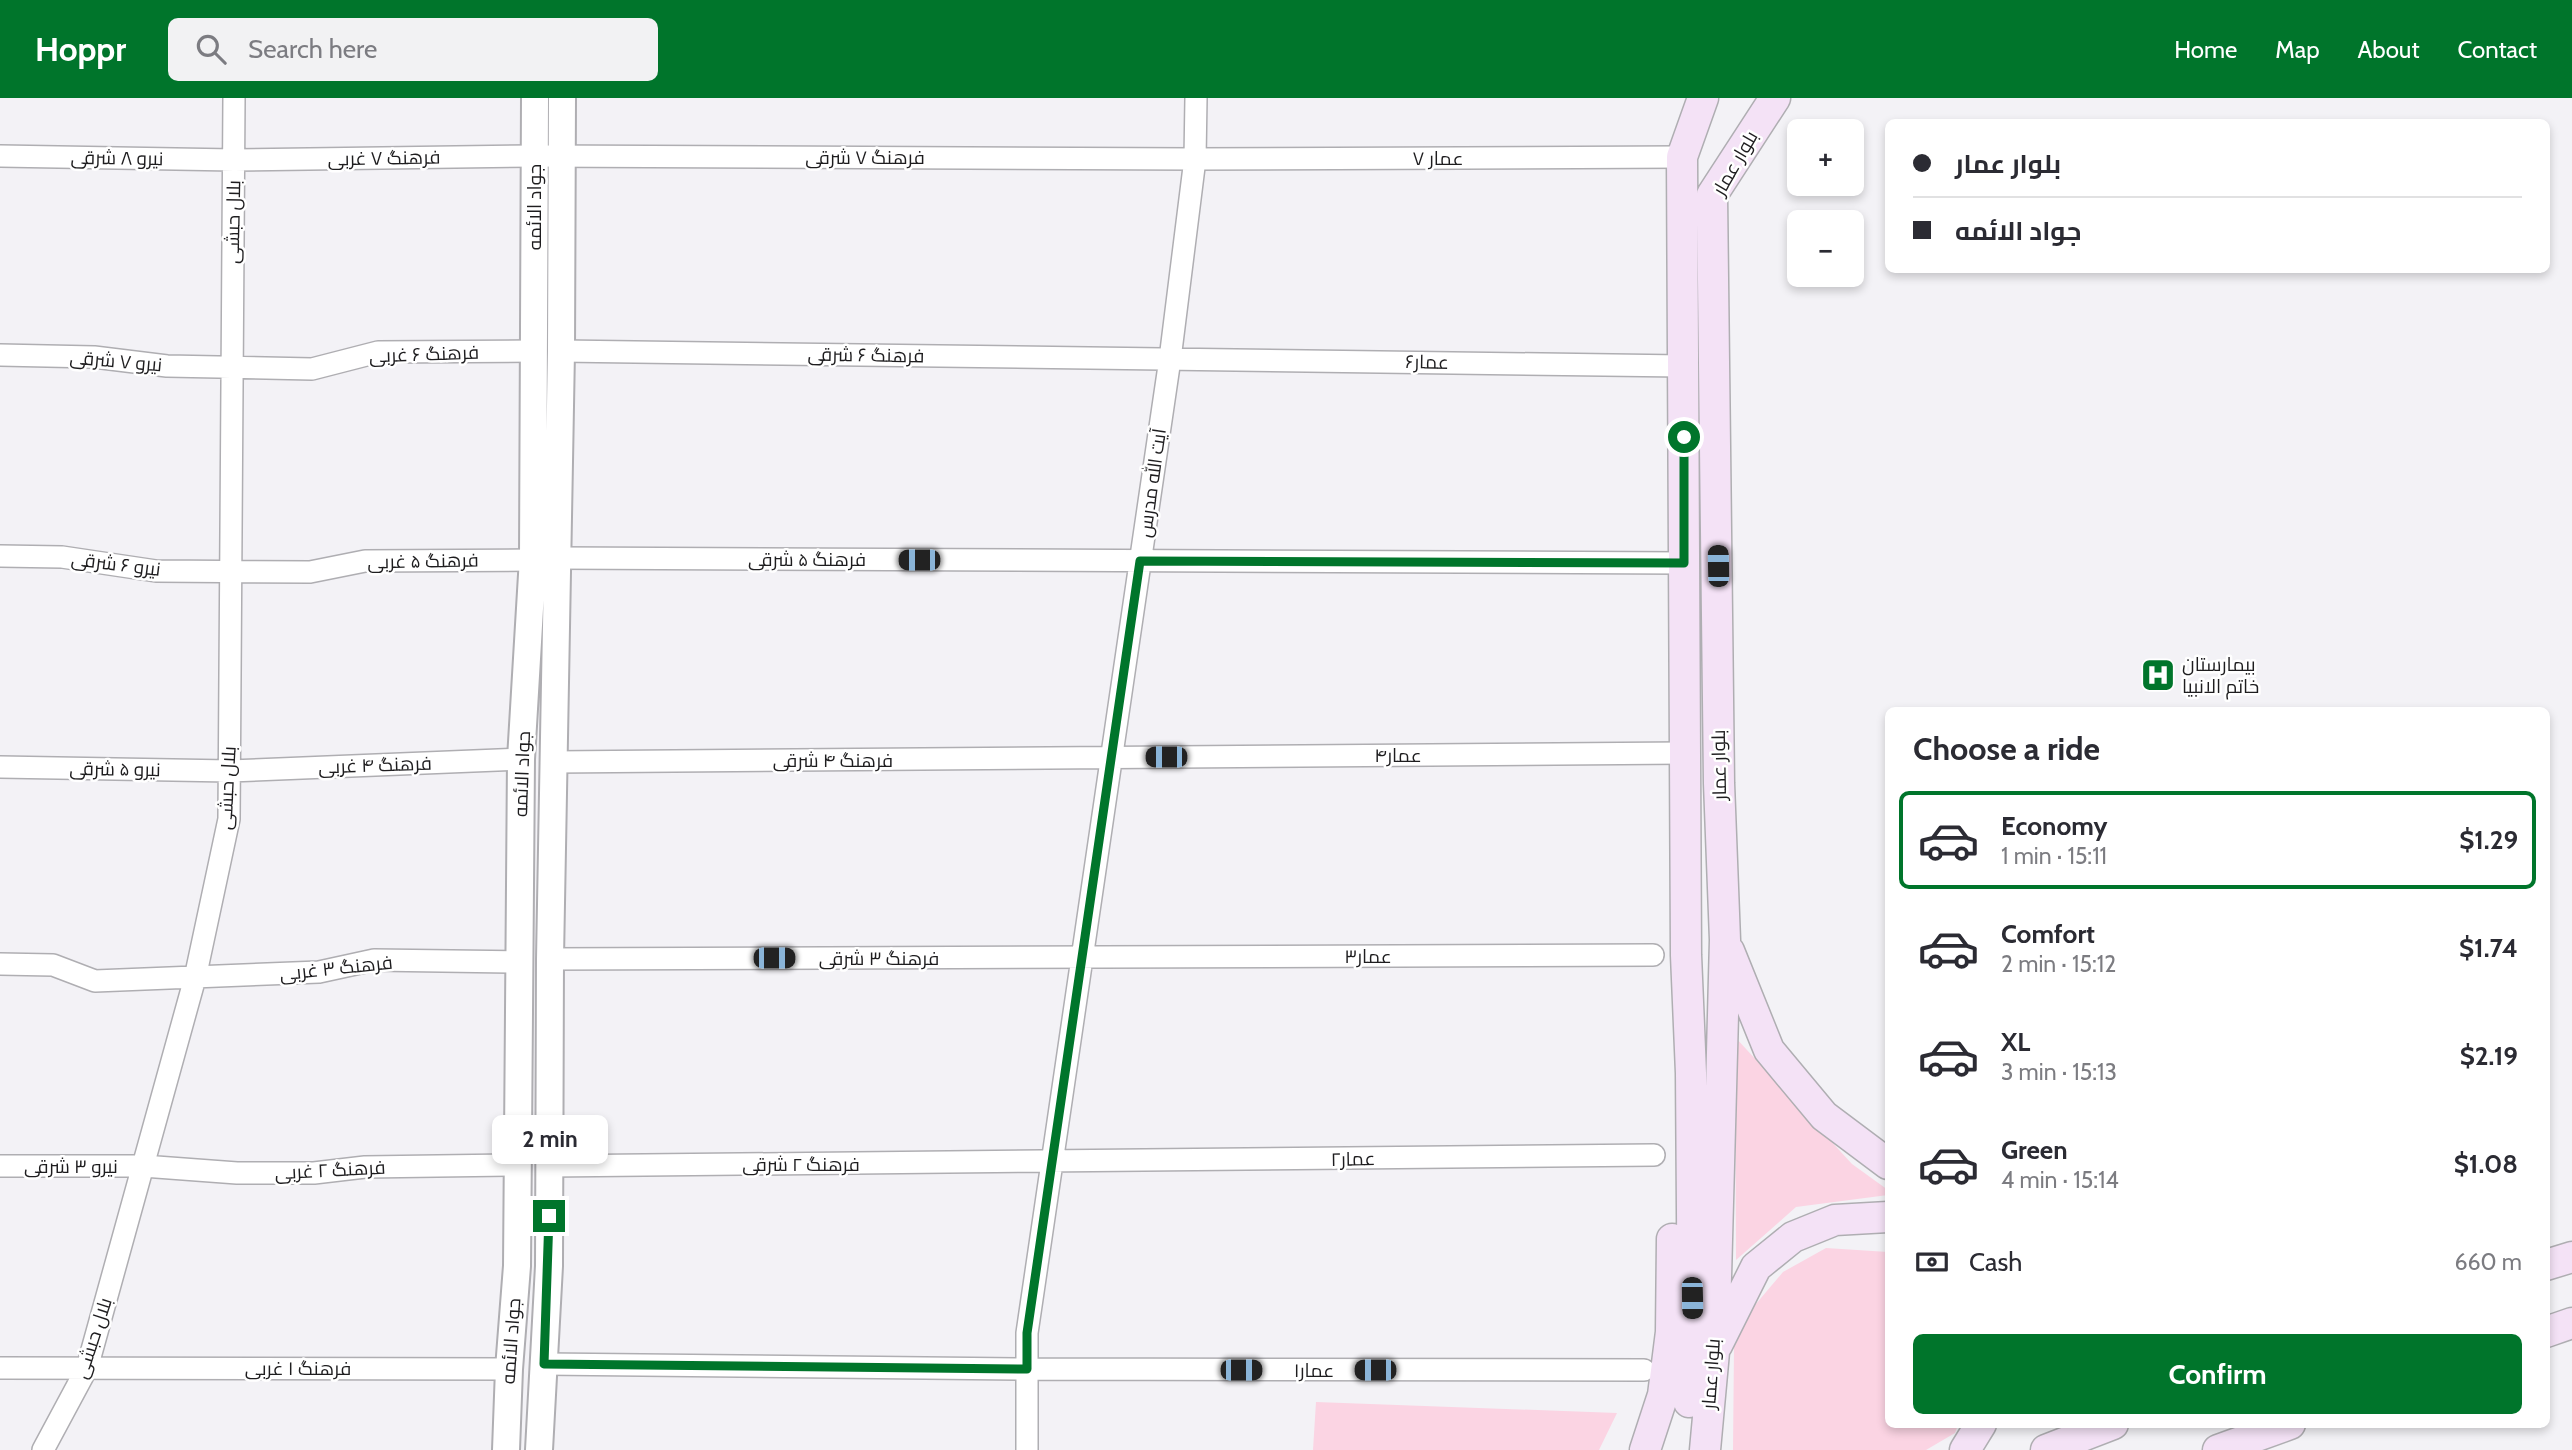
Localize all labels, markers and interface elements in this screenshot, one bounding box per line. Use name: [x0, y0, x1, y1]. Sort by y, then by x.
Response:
search box: [168, 18, 658, 81]
text: Hoppr: [35, 29, 126, 69]
icon: search: [192, 30, 230, 68]
text: Search here: [248, 33, 377, 65]
text: Home: [2174, 35, 2237, 64]
text: Map: [2275, 35, 2320, 64]
text: About: [2358, 35, 2420, 64]
text: Contact: [2458, 35, 2537, 64]
map controls: [1787, 119, 1864, 287]
button: +: [1787, 119, 1864, 196]
street label: بلوار عمار: [1707, 127, 1763, 200]
street label: نیرو ۸ شرقی: [70, 146, 164, 170]
street label: فرهنگ ۷ غربی: [327, 146, 441, 170]
street label: فرهنگ ۷ شرقی: [805, 146, 925, 169]
street label: عمار ۷: [1413, 147, 1463, 170]
text: بلوار عمار: [1955, 148, 2061, 180]
street label: جواد الائمه: [523, 164, 546, 250]
street label: بلال حبشی: [221, 180, 245, 264]
button: −: [1787, 210, 1864, 287]
text: جواد الائمه: [1955, 215, 2081, 247]
street label: فرهنگ ۶ غربی: [369, 341, 479, 367]
street label: فرهنگ ۶ شرقی: [807, 342, 925, 368]
street label: نیرو ۷ شرقی: [69, 346, 163, 376]
street label: عمار۶: [1405, 350, 1449, 374]
route start: [1668, 421, 1700, 453]
street label: آیت الله مدرس: [1132, 427, 1171, 539]
car: [1708, 545, 1729, 587]
street label: نیرو ۶ شرقی: [70, 547, 162, 581]
street label: فرهنگ ۵ شرقی: [748, 548, 866, 571]
street label: فرهنگ ۵ غربی: [367, 549, 479, 573]
car: [899, 550, 941, 571]
place label: بیمارستان خاتم الانبیا: [2182, 653, 2259, 700]
hospital icon: بیمارستان خاتم الانبیا: [2139, 656, 2177, 694]
street label: بلوار عمار: [1707, 729, 1731, 802]
text: Choose a ride: [1913, 729, 2100, 768]
street label: جواد الائمه: [509, 730, 535, 818]
street label: عمار۴: [1374, 744, 1422, 767]
street label: بلال حبشی: [213, 745, 241, 831]
car: [1146, 747, 1188, 768]
street label: فرهنگ ۴ شرقی: [773, 749, 893, 772]
street label: فرهنگ ۴ غربی: [318, 752, 432, 778]
street label: نیرو ۵ شرقی: [69, 757, 161, 781]
icon: car: [1917, 809, 1980, 872]
text: Economy: [2001, 810, 2107, 842]
text: $1.29: [2459, 824, 2518, 856]
text: 1 min · 15:11: [2001, 842, 2107, 870]
icon: car: [1917, 917, 1980, 980]
text: Comfort: [2001, 918, 2095, 950]
text: $1.74: [2459, 932, 2518, 964]
street label: عمار۳: [1344, 945, 1392, 968]
street label: فرهنگ ۳ شرقی: [819, 947, 939, 970]
car: [754, 948, 796, 969]
text: 2 min · 15:12: [2001, 950, 2116, 978]
street label: فرهنگ ۳ غربی: [278, 951, 394, 985]
icon: car: [1917, 1025, 1980, 1088]
text: XL: [2001, 1026, 2030, 1058]
text: $2.19: [2460, 1040, 2518, 1072]
text: 3 min · 15:13: [2001, 1058, 2117, 1086]
callout: 2 min: [491, 1114, 607, 1164]
text: 2 min: [522, 1125, 578, 1153]
icon: car: [1917, 1133, 1980, 1196]
text: Green: [2001, 1134, 2068, 1166]
street label: عمار۲: [1330, 1147, 1376, 1171]
text: $1.08: [2454, 1148, 2518, 1180]
street label: فرهنگ ۲ شرقی: [742, 1153, 860, 1176]
street label: نیرو ۳ شرقی: [24, 1155, 118, 1178]
street label: فرهنگ ۲ غربی: [274, 1156, 386, 1184]
text: 4 min · 15:14: [2001, 1166, 2119, 1194]
route end: [533, 1200, 565, 1232]
icon: cash: [1913, 1243, 1951, 1281]
text: Cash: [1969, 1246, 2022, 1278]
text: 660 m: [2454, 1248, 2522, 1276]
car: [1682, 1277, 1703, 1319]
street label: بلال حبشی: [69, 1294, 117, 1382]
street label: جواد الائمه: [497, 1297, 525, 1385]
button: Confirm: [1913, 1334, 2522, 1414]
street label: بلوار عمار: [1697, 1338, 1725, 1411]
street label: فرهنگ ۱ غربی: [245, 1357, 351, 1380]
street label: عمار۱: [1294, 1359, 1334, 1382]
car: [1221, 1360, 1263, 1381]
car: [1355, 1360, 1397, 1381]

